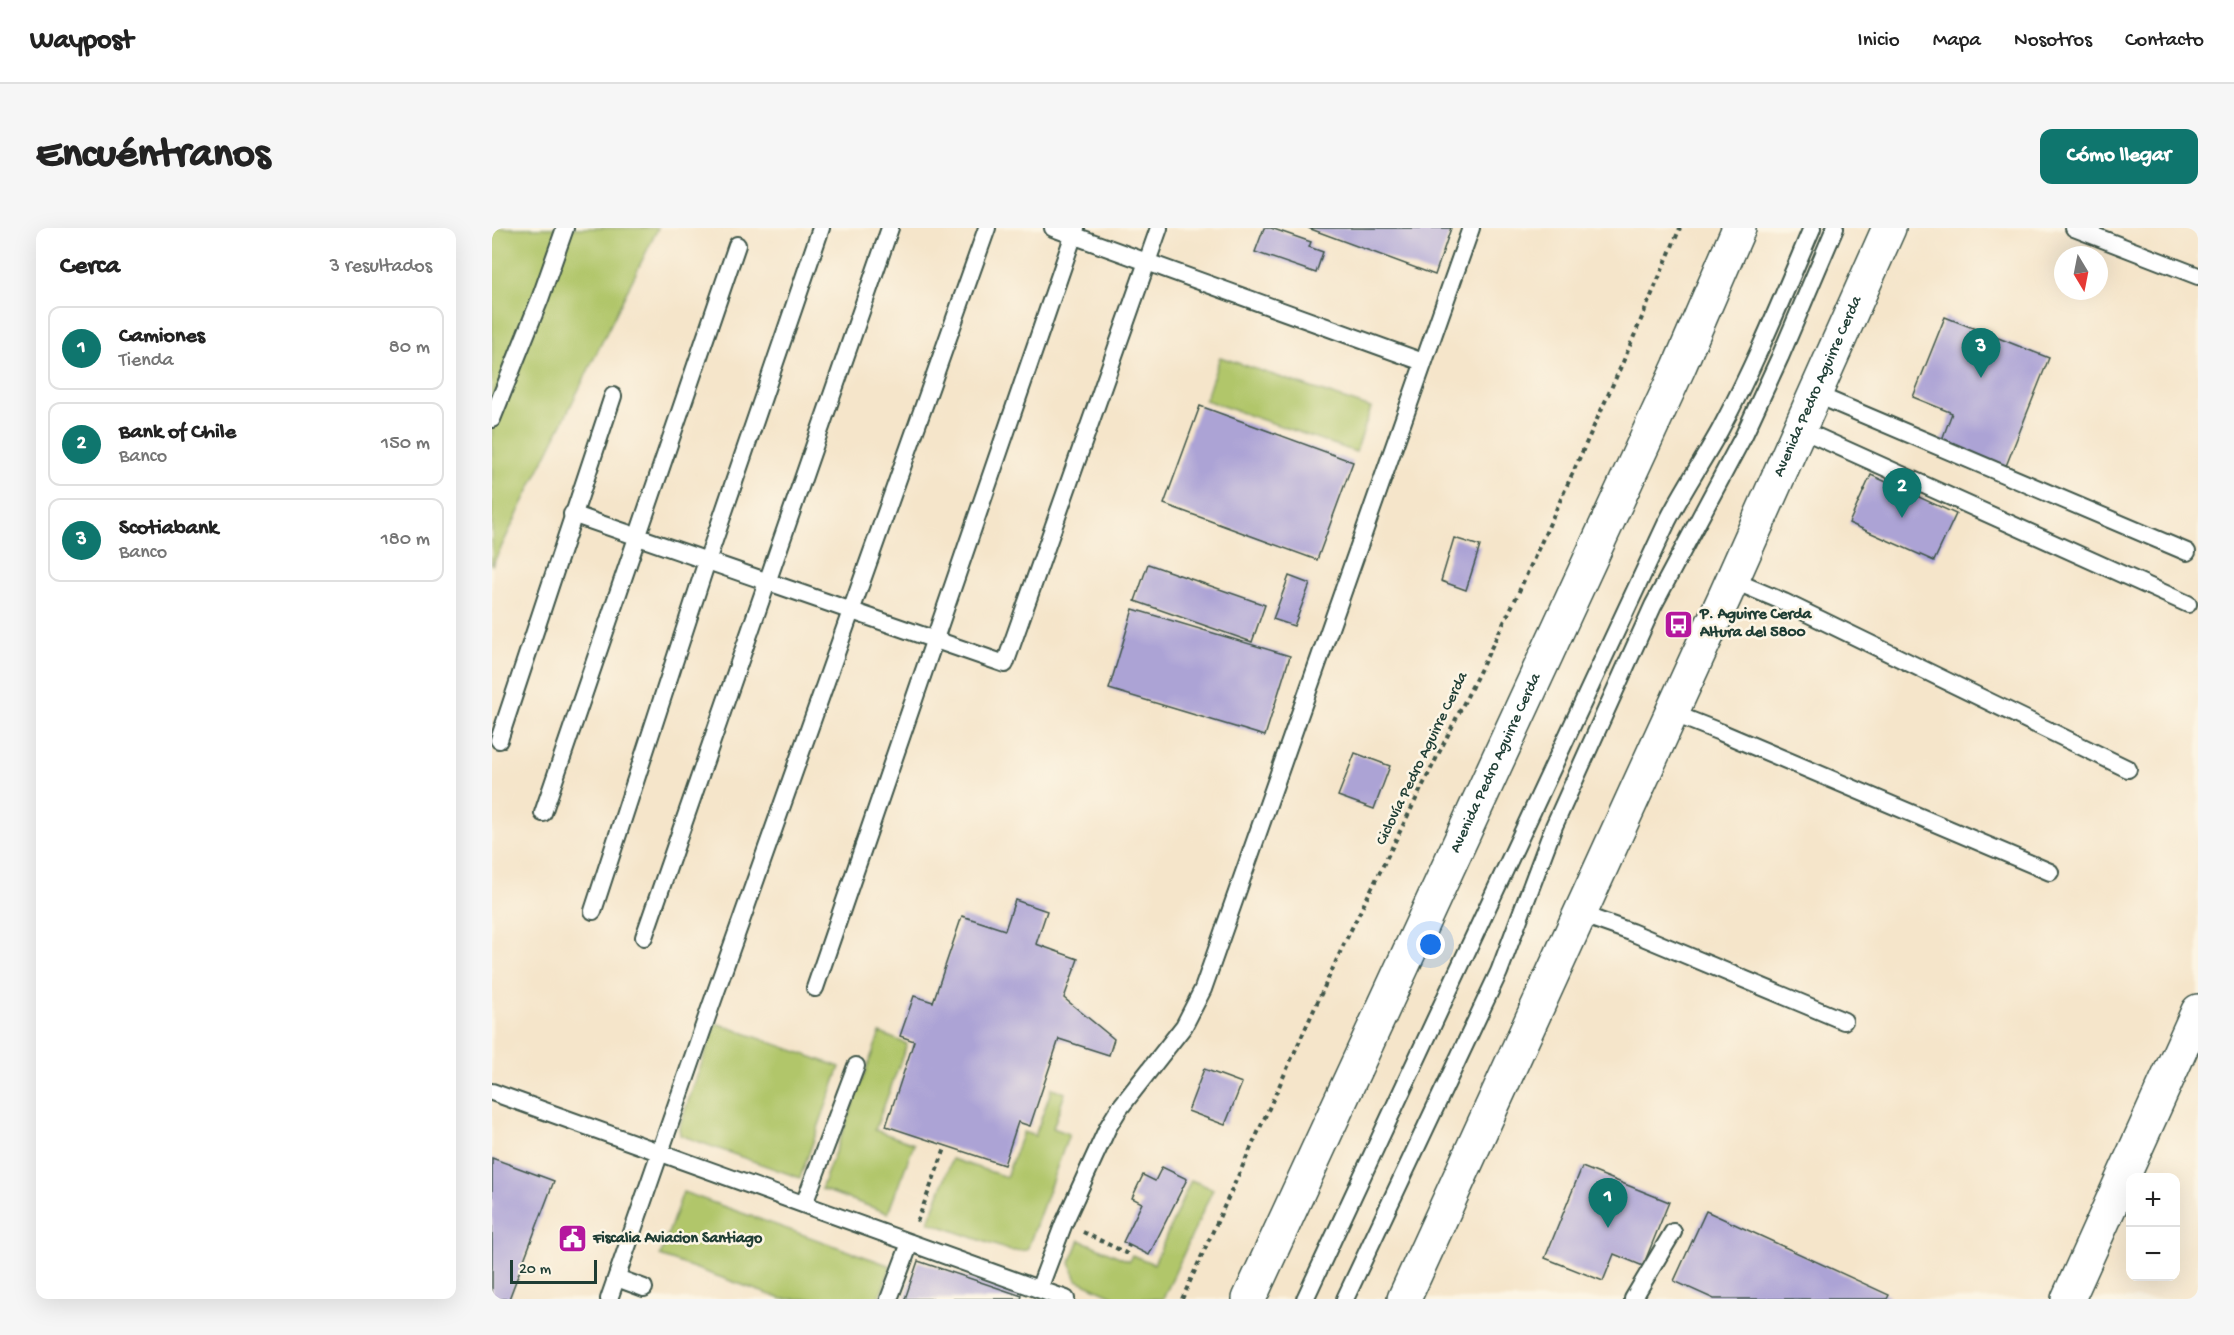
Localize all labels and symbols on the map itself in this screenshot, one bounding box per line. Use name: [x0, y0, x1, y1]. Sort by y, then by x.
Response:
north arrow: [2054, 246, 2108, 300]
street label: Avenida Pedro Aguirre Cerda: [1770, 292, 1867, 480]
pin: 3: [1962, 328, 2000, 378]
pin: 2: [1882, 468, 1922, 518]
place label: P. Aguirre Cerda Altura del 5800: [1699, 606, 1813, 643]
bus stop icon: P. Aguirre Cerda Altura del 5800: [1663, 608, 1695, 640]
street label: Ciclovía Pedro Aguirre Cerda: [1373, 668, 1474, 849]
street label: Avenida Pedro Aguirre Cerda: [1446, 669, 1546, 856]
your location: [1416, 930, 1445, 959]
pin: 1: [1588, 1178, 1628, 1228]
public building icon: Fiscalia Aviacion Santiago: [556, 1223, 588, 1255]
place label: Fiscalia Aviacion Santiago: [592, 1230, 763, 1249]
scale bar: [510, 1257, 597, 1284]

